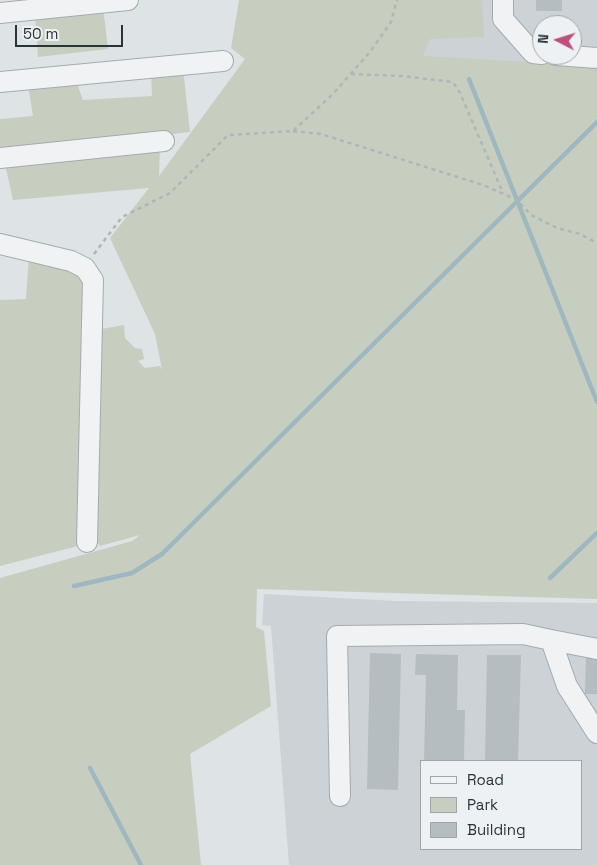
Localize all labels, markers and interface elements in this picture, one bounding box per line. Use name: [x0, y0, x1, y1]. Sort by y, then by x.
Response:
scale bar: [18, 15, 125, 47]
north arrow: [532, 15, 582, 65]
text: 50 m: [23, 24, 58, 43]
text: N: [534, 33, 552, 44]
legend: [420, 760, 582, 850]
text: Road: [467, 770, 504, 789]
text: Park: [467, 795, 498, 814]
text: Building: [467, 820, 526, 839]

